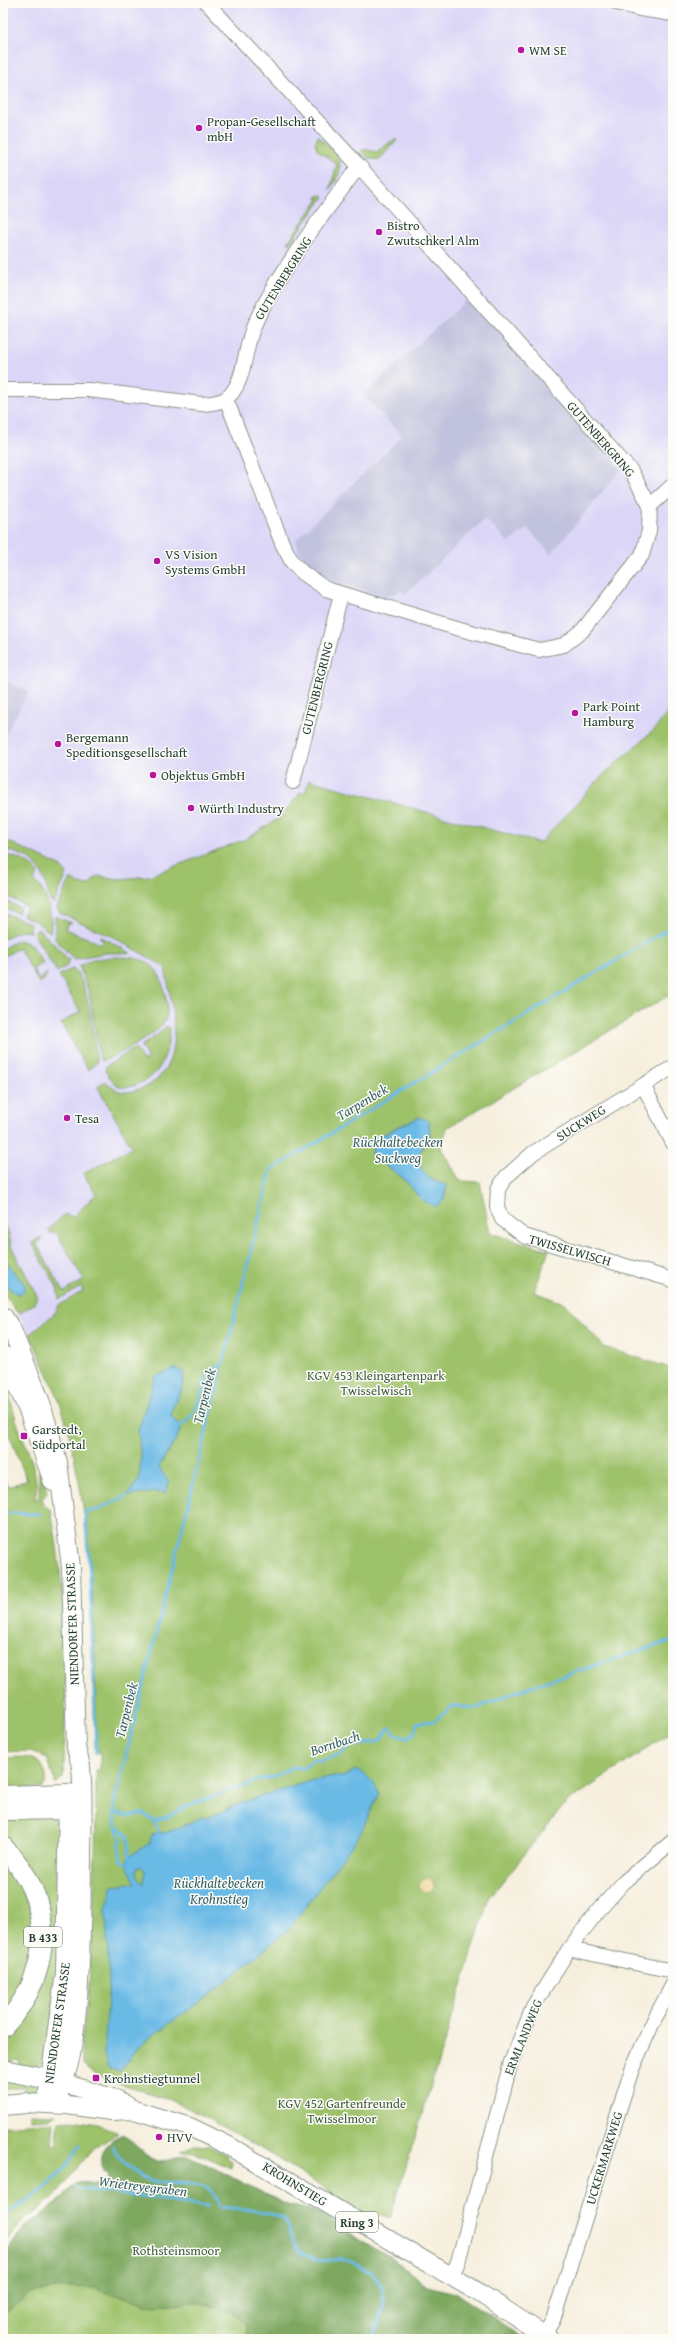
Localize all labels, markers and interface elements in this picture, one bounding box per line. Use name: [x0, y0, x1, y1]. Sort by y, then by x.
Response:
place label: WM SE: [529, 41, 567, 60]
marker: WM SE: [516, 45, 526, 55]
place label: Propan-Gesellschaft mbH: [207, 112, 316, 146]
marker: Propan-Gesellschaft mbH: [194, 123, 204, 133]
place label: Bistro Zwutschkerl Alm: [387, 216, 480, 250]
marker: Bistro Zwutschkerl Alm: [374, 227, 384, 237]
street label: GUTENBERGRING: [250, 232, 316, 323]
street label: GUTENBERGRING: [563, 397, 640, 481]
place label: VS Vision Systems GmbH: [165, 545, 246, 579]
marker: VS Vision Systems GmbH: [152, 556, 162, 566]
street label: GUTENBERGRING: [296, 639, 338, 737]
place label: Park Point Hamburg: [583, 697, 641, 731]
marker: Park Point Hamburg: [570, 708, 580, 718]
place label: Bergemann Speditionsgesellschaft: [66, 728, 188, 762]
marker: Bergemann Speditionsgesellschaft: [53, 739, 63, 749]
place label: Objektus GmbH: [161, 766, 245, 785]
marker: Objektus GmbH: [148, 770, 158, 780]
place label: Würth Industry: [199, 799, 285, 818]
marker: Würth Industry: [186, 803, 196, 813]
water label: Tarpenbek: [333, 1079, 392, 1125]
street label: SUCKWEG: [553, 1100, 610, 1146]
place label: Tesa: [75, 1109, 100, 1128]
marker: Tesa: [62, 1113, 72, 1123]
water label: Rückhaltebecken Suckweg: [352, 1132, 443, 1168]
street label: TWISSELWISCH: [527, 1229, 614, 1271]
water label: Tarpenbek: [187, 1365, 221, 1426]
park label: KGV 453 Kleingartenpark Twisselwisch: [307, 1366, 445, 1400]
place label: Garstedt, Südportal: [32, 1420, 86, 1454]
marker: Garstedt, Südportal: [19, 1431, 29, 1441]
street label: NIENDORFER STRASSE: [60, 1562, 84, 1685]
water label: Tarpenbek: [109, 1679, 143, 1740]
water label: Bornbach: [307, 1726, 362, 1761]
water label: Rückhaltebecken Krohnstieg: [173, 1873, 264, 1909]
road number: B 433: [24, 1927, 62, 1947]
street label: NIENDORFER STRASSE: [39, 1961, 75, 2085]
street label: ERMLANDWEG: [499, 1996, 547, 2078]
place label: Krohnstiegtunnel: [104, 2069, 200, 2088]
marker: Krohnstiegtunnel: [91, 2073, 101, 2083]
park label: KGV 452 Gartenfreunde Twisselmoor: [278, 2094, 406, 2128]
street label: UCKERMARKWEG: [581, 2109, 627, 2207]
place label: HVV: [167, 2128, 193, 2147]
marker: HVV: [154, 2132, 164, 2142]
street label: KROHNSTIEG: [259, 2157, 331, 2211]
water label: Wrietreyegraben: [98, 2171, 188, 2201]
road number: Ring 3: [336, 2212, 378, 2232]
park label: Rothsteinsmoor: [132, 2241, 220, 2260]

